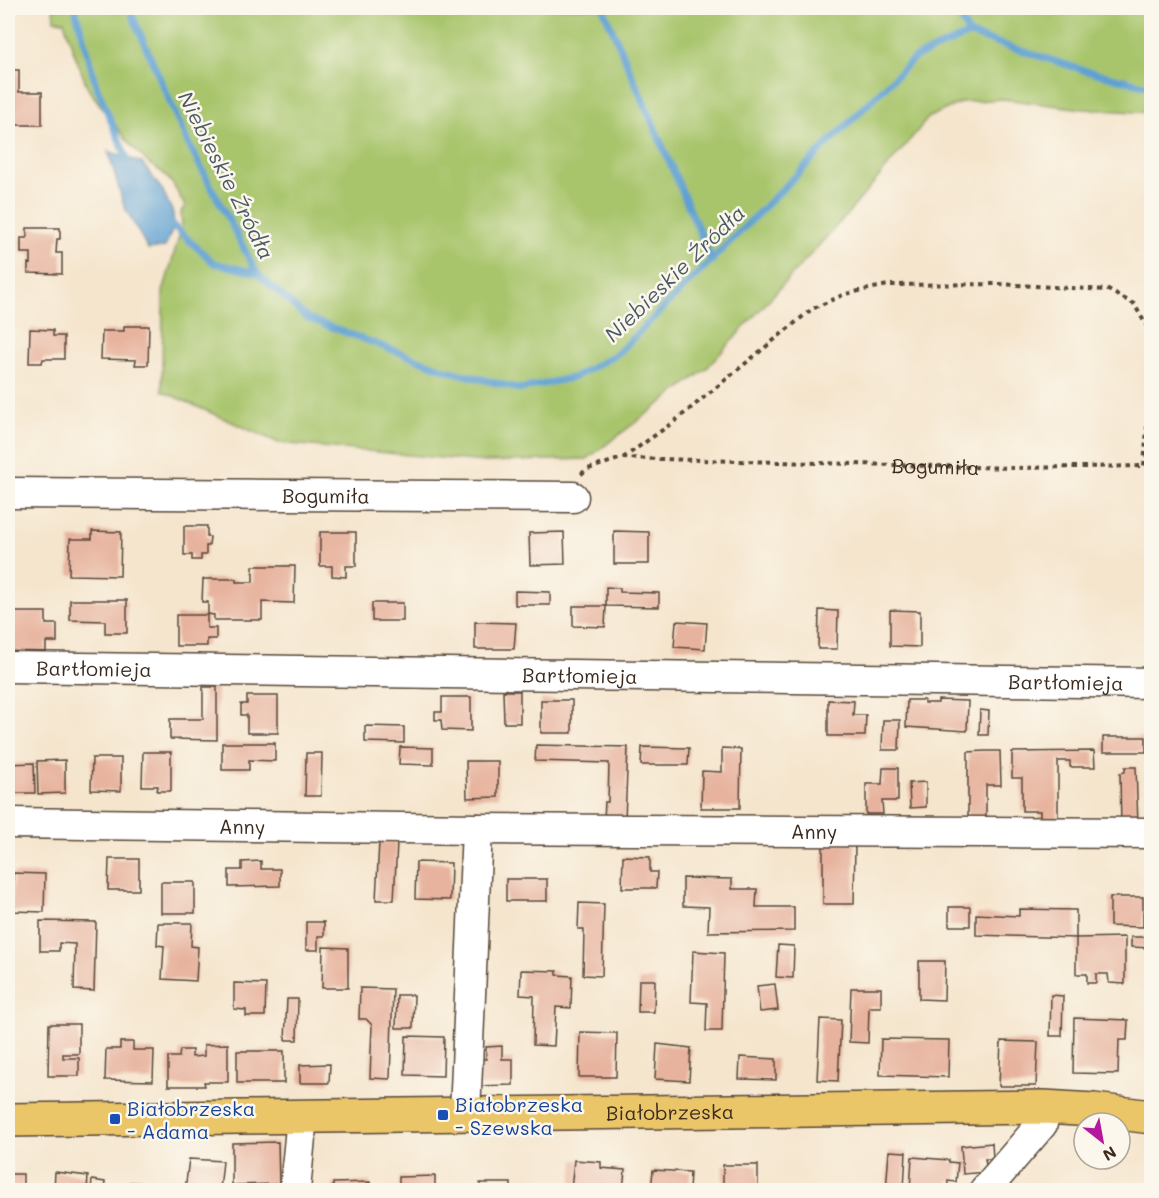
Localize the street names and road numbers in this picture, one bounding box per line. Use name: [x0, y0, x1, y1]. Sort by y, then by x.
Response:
street label: Bogumiła: [891, 452, 980, 480]
street label: Bogumiła: [282, 482, 370, 509]
street label: Bartłomieja: [36, 654, 152, 682]
street label: Bartłomieja: [522, 661, 638, 689]
street label: Bartłomieja: [1008, 668, 1124, 696]
street label: Anny: [219, 813, 265, 839]
street label: Anny: [791, 818, 837, 844]
street label: Białobrzeska: [606, 1098, 734, 1125]

